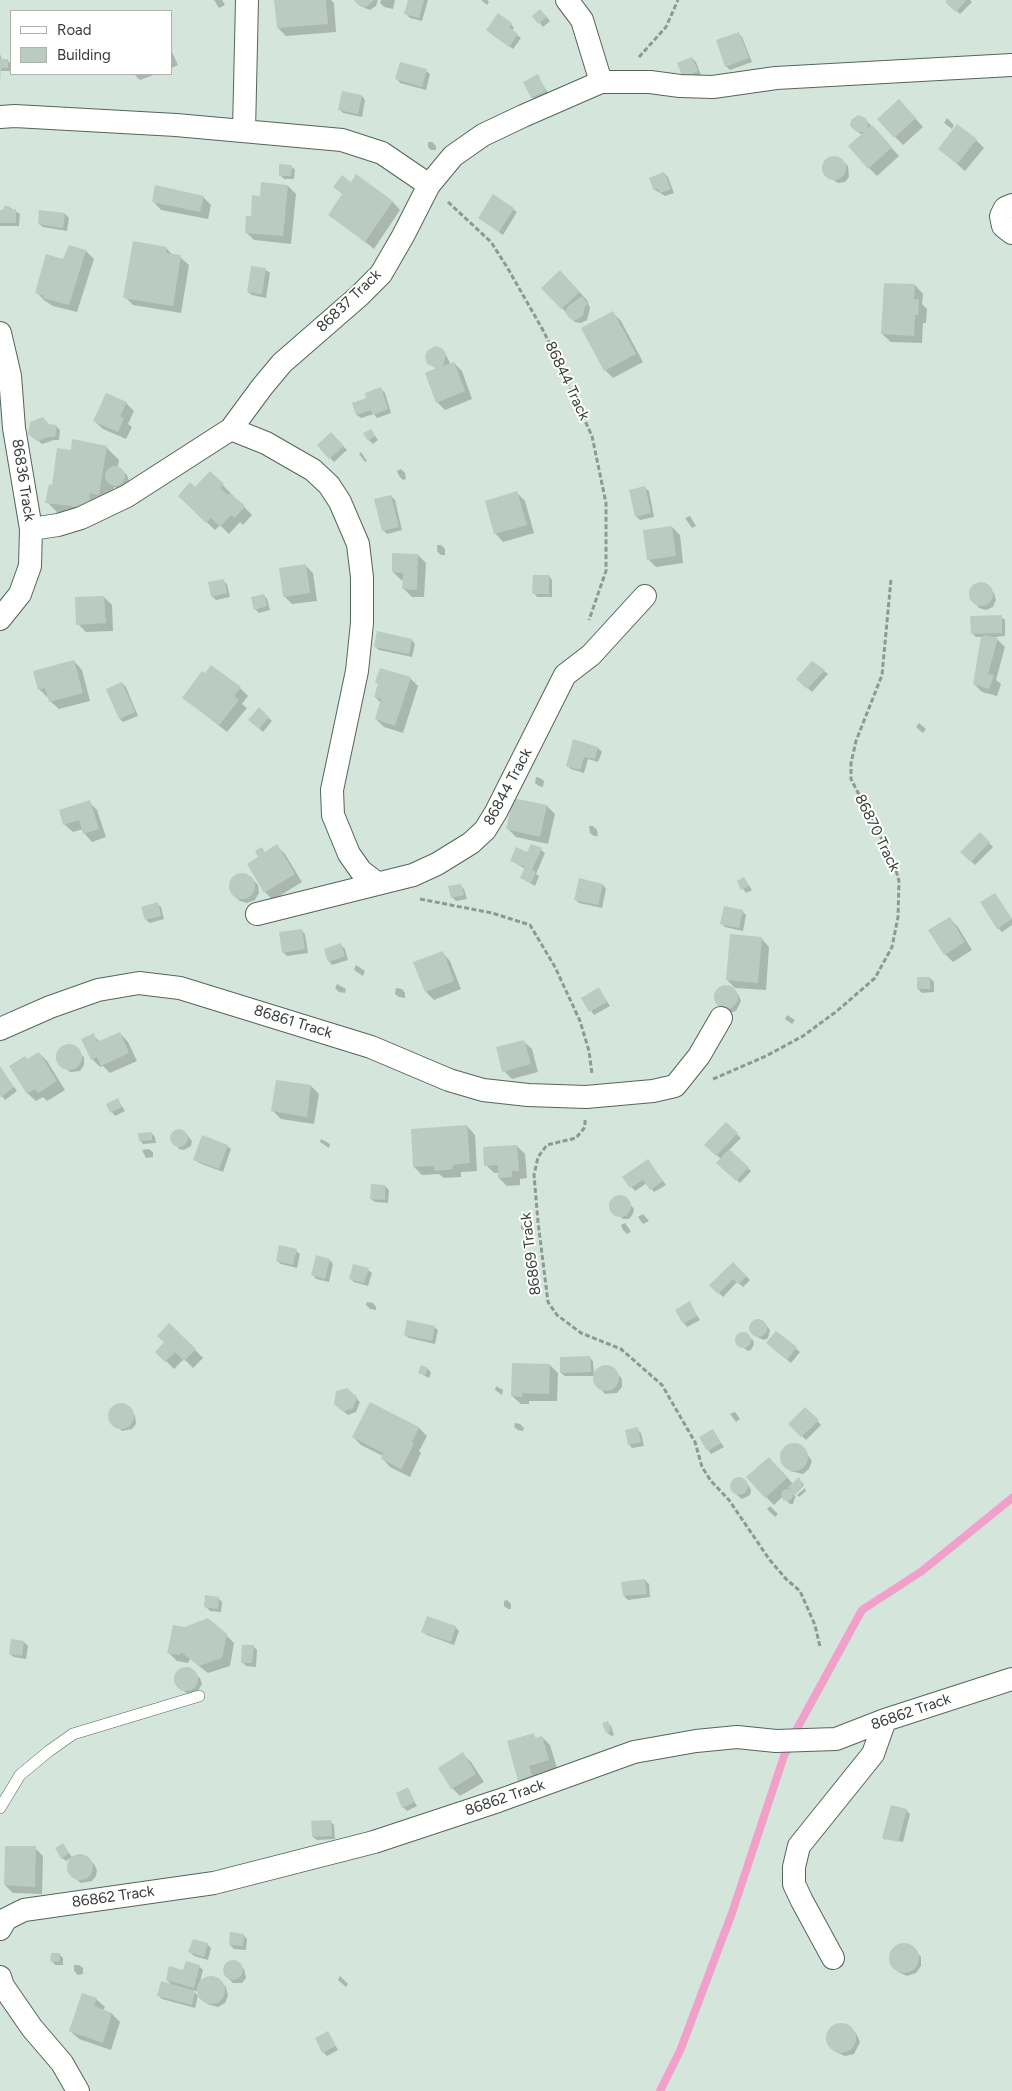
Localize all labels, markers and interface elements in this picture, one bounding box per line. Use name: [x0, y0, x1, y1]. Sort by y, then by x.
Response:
legend: [10, 10, 172, 75]
text: Road: [57, 21, 92, 39]
text: Building: [57, 46, 111, 64]
street label: 86837 Track: [313, 266, 385, 336]
street label: 86844 Track: [541, 339, 593, 423]
street label: 86836 Track: [8, 438, 38, 522]
street label: 86844 Track: [480, 745, 536, 829]
street label: 86870 Track: [851, 791, 903, 875]
street label: 86861 Track: [252, 1002, 334, 1042]
street label: 86869 Track: [517, 1212, 545, 1296]
street label: 86862 Track: [869, 1690, 953, 1734]
street label: 86862 Track: [463, 1776, 547, 1820]
street label: 86862 Track: [71, 1882, 155, 1912]

